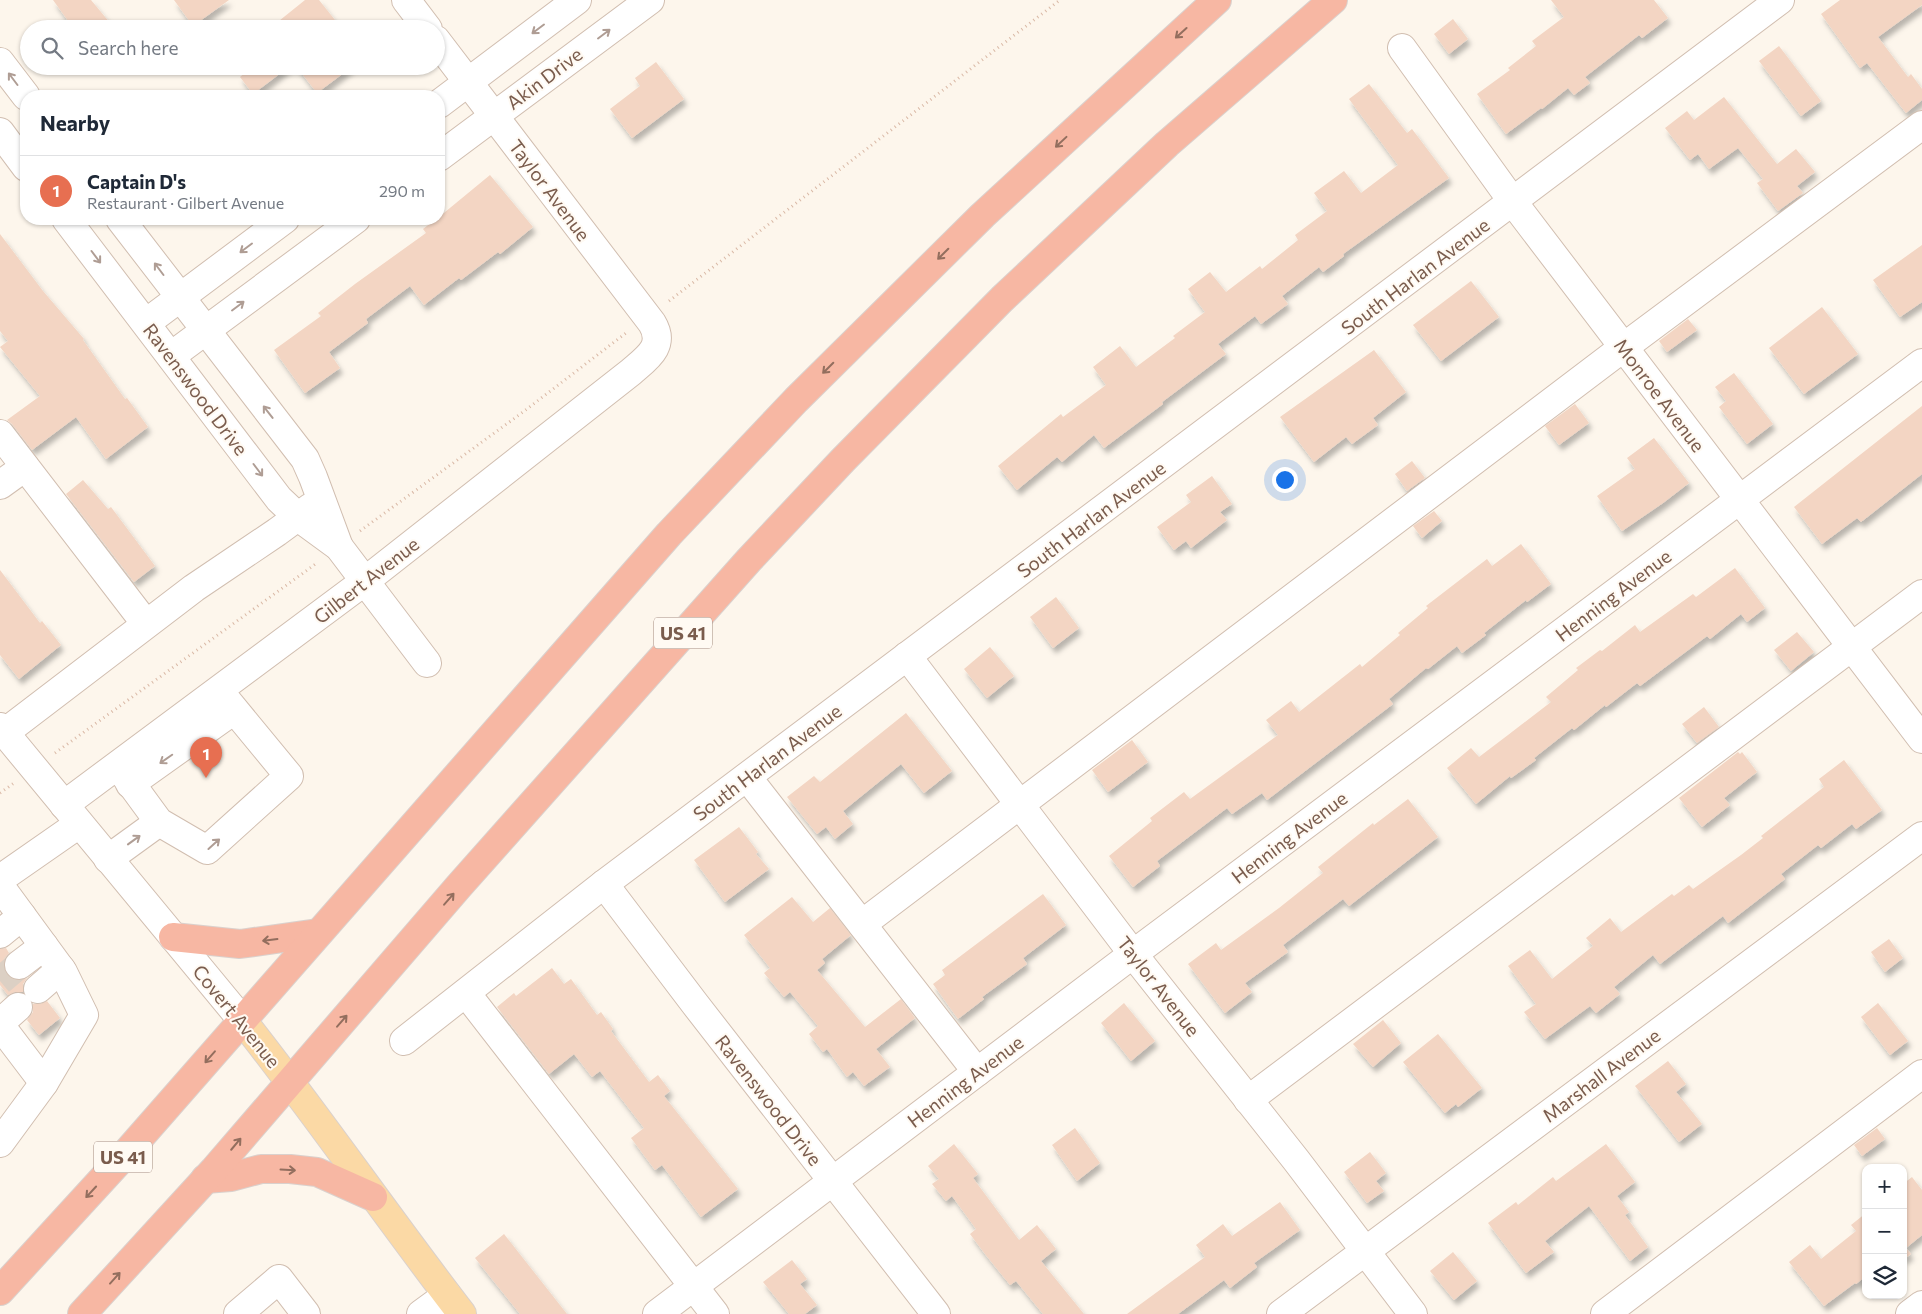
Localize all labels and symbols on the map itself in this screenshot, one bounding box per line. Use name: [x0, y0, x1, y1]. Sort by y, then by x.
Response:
one-way arrow: [531, 24, 545, 34]
one-way arrow: [1174, 27, 1187, 38]
one-way arrow: [597, 29, 611, 39]
street label: Akin Drive: [502, 42, 586, 114]
one-way arrow: [8, 72, 18, 86]
street label: Taylor Avenue: [504, 135, 596, 245]
one-way arrow: [1054, 136, 1067, 148]
street label: South Harlan Avenue: [1336, 213, 1494, 339]
one-way arrow: [239, 243, 253, 253]
one-way arrow: [937, 248, 949, 260]
one-way arrow: [90, 251, 101, 264]
one-way arrow: [153, 263, 164, 276]
one-way arrow: [231, 301, 245, 311]
street label: Ravenswood Drive: [139, 318, 253, 460]
street label: Monroe Avenue: [1610, 334, 1710, 456]
one-way arrow: [822, 362, 834, 374]
one-way arrow: [263, 406, 274, 419]
street label: South Harlan Avenue: [1012, 456, 1170, 582]
one-way arrow: [252, 463, 263, 476]
your location: [1272, 467, 1298, 493]
street label: Gilbert Avenue: [309, 532, 423, 628]
street label: Henning Avenue: [1551, 544, 1675, 646]
road number: US 41: [654, 618, 712, 648]
street label: South Harlan Avenue: [688, 699, 846, 825]
pin: 1: [190, 737, 222, 778]
one-way arrow: [159, 754, 173, 764]
street label: Henning Avenue: [1227, 786, 1351, 888]
one-way arrow: [126, 835, 140, 845]
one-way arrow: [208, 838, 221, 850]
one-way arrow: [443, 892, 454, 905]
street label: Taylor Avenue: [1113, 931, 1205, 1041]
one-way arrow: [262, 935, 278, 945]
street label: Covert Avenue: [188, 960, 286, 1072]
one-way arrow: [336, 1015, 347, 1028]
street label: Marshall Avenue: [1538, 1023, 1664, 1127]
street label: Ravenswood Drive: [711, 1030, 827, 1170]
street label: Henning Avenue: [903, 1030, 1027, 1132]
one-way arrow: [205, 1050, 216, 1063]
one-way arrow: [230, 1138, 241, 1151]
road number: US 41: [94, 1142, 152, 1172]
one-way arrow: [280, 1165, 296, 1174]
one-way arrow: [85, 1186, 97, 1198]
one-way arrow: [109, 1272, 121, 1285]

